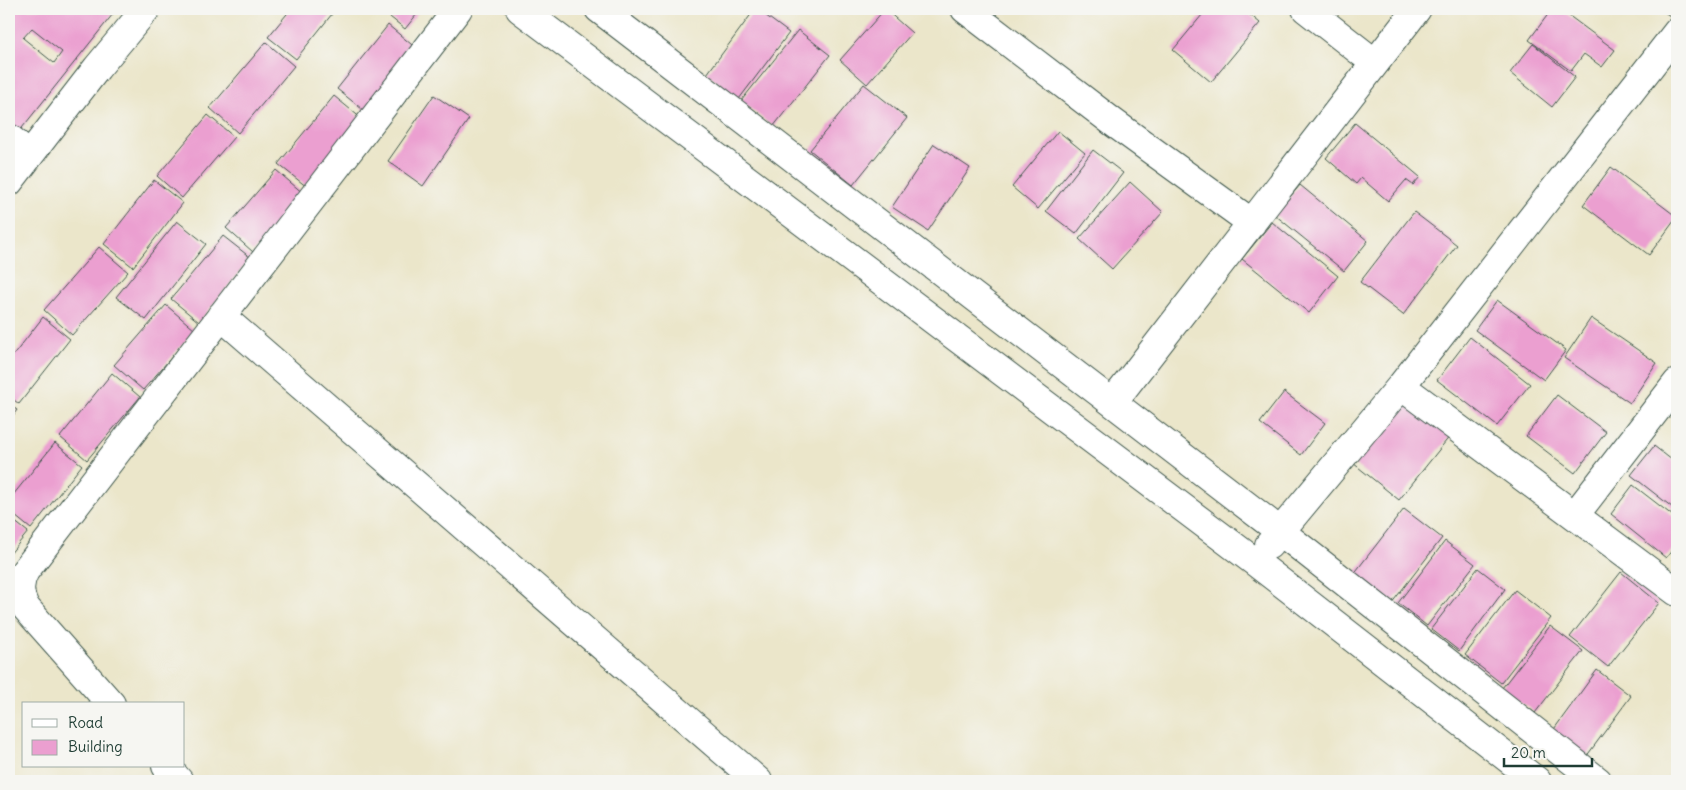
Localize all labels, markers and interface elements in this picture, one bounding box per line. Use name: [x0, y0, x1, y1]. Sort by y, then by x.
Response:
legend: [22, 702, 185, 768]
text: Road: [68, 713, 103, 732]
scale bar: [1504, 735, 1591, 767]
text: Building: [68, 737, 123, 756]
text: 20 m: [1511, 743, 1546, 762]

